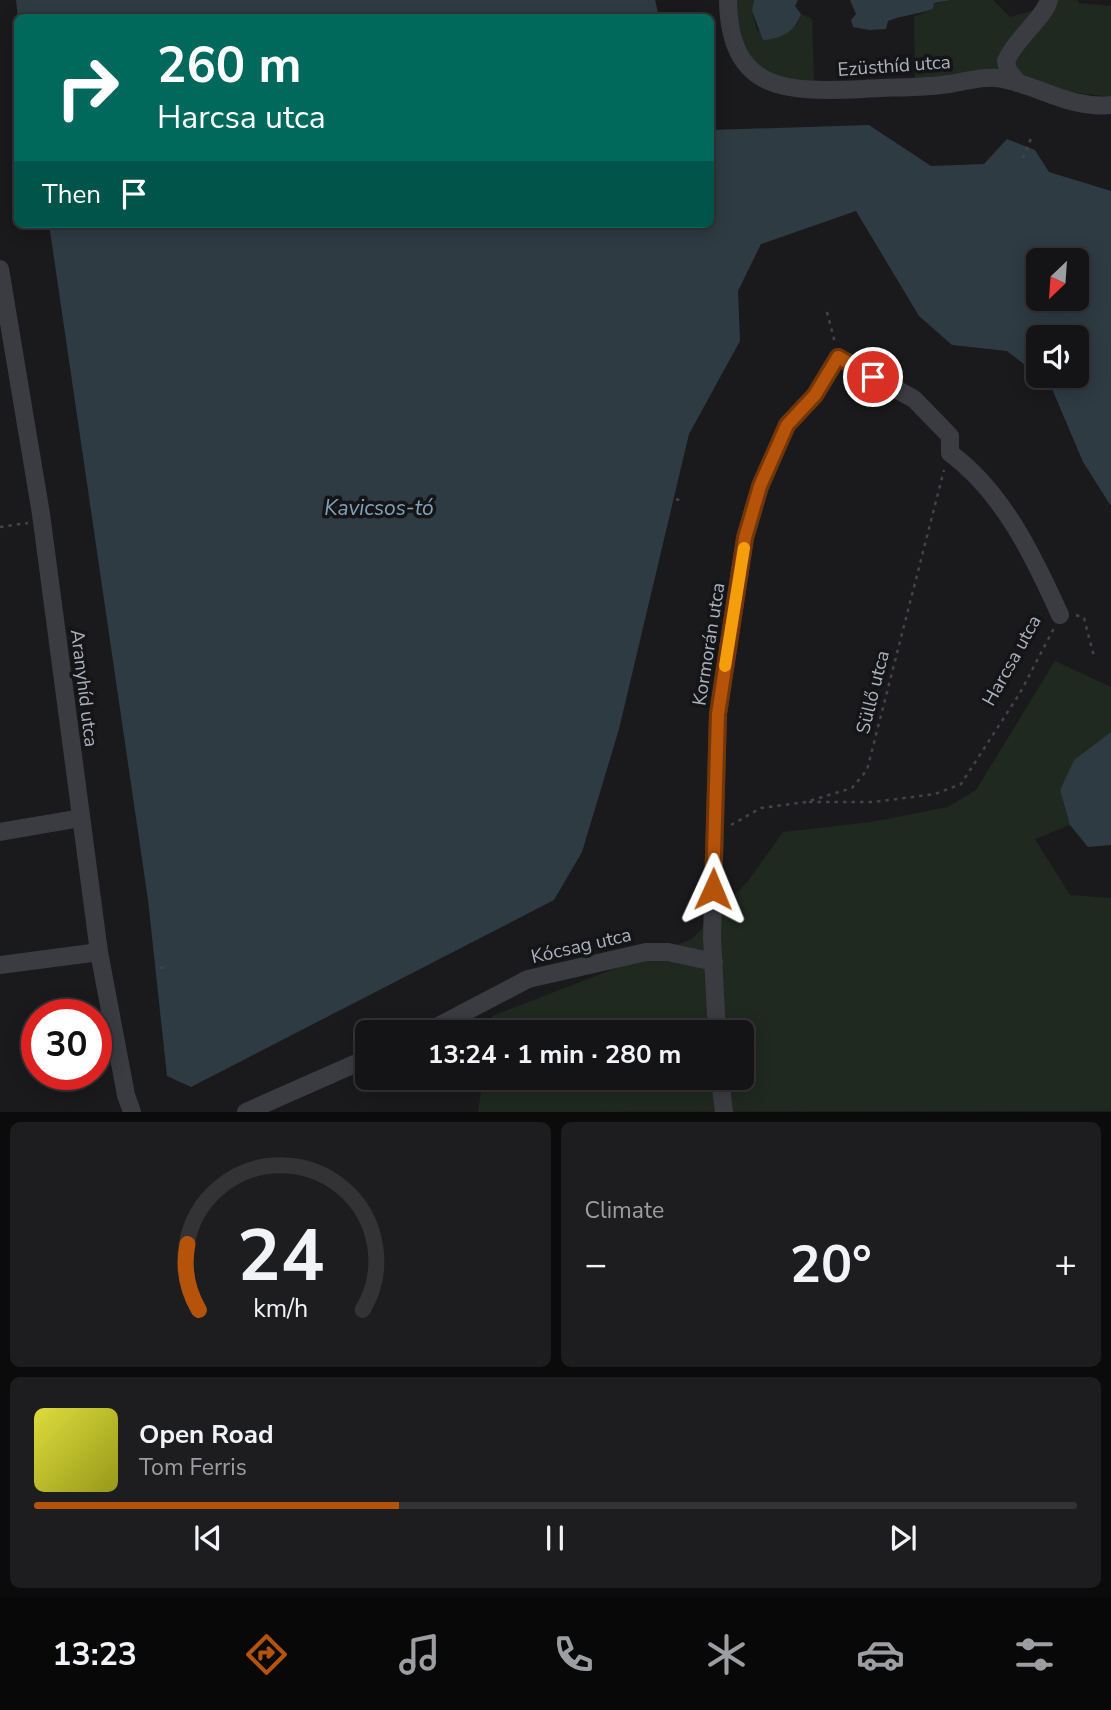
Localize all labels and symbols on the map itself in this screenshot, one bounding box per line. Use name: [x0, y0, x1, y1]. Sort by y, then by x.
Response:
street label: Ezüsthíd utca: [837, 49, 952, 83]
north arrow: [1026, 248, 1088, 312]
pin: [843, 347, 903, 407]
water label: Kavicsos-tó: [324, 494, 434, 522]
street label: Kormorán utca: [686, 581, 732, 708]
street label: Harcsa utca: [976, 610, 1048, 711]
street label: Aranyhíd utca: [64, 628, 104, 748]
street label: Süllő utca: [850, 648, 896, 737]
position arrow: [676, 852, 750, 926]
street label: Kócsag utca: [528, 922, 634, 970]
speed limit sign: 30: [21, 999, 112, 1090]

